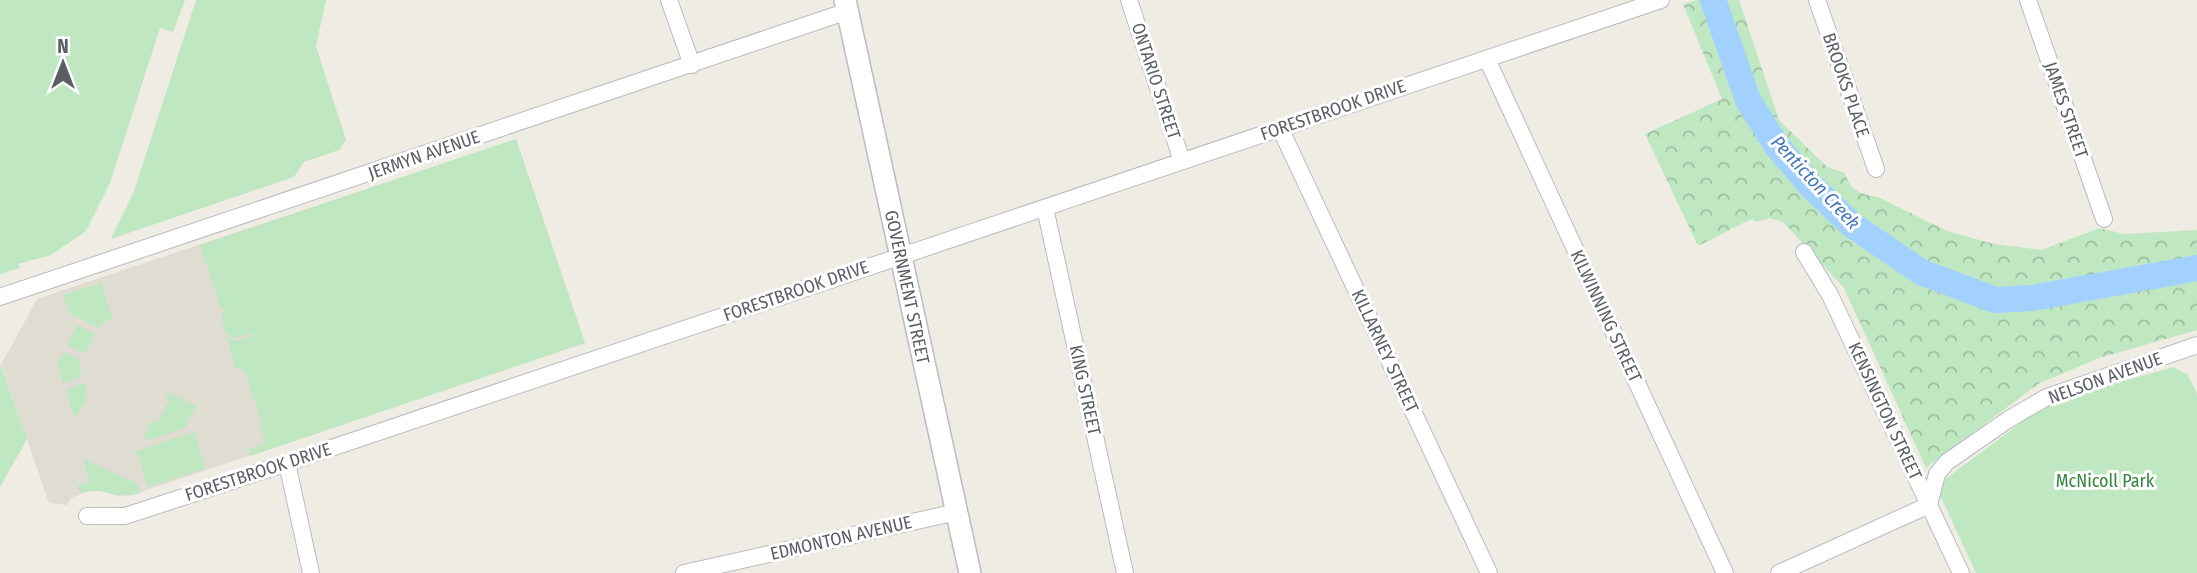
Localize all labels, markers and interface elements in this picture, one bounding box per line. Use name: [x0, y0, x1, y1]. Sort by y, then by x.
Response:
street label: ONTARIO STREET: [1127, 20, 1185, 143]
north arrow: [28, 28, 98, 98]
street label: BROOKS PLACE: [1818, 30, 1874, 140]
text: N: [57, 35, 69, 58]
street label: JAMES STREET: [2039, 59, 2093, 162]
street label: FORESTBROOK DRIVE: [1257, 75, 1409, 145]
street label: JERMYN AVENUE: [365, 126, 483, 184]
water label: Penticton Creek: [1766, 131, 1865, 234]
street label: GOVERNMENT STREET: [880, 208, 934, 366]
street label: KILWINNING STREET: [1566, 246, 1647, 386]
street label: FORESTBROOK DRIVE: [720, 256, 872, 326]
street label: KILLARNEY STREET: [1347, 286, 1424, 417]
street label: KENSINGTON STREET: [1843, 339, 1927, 484]
street label: KING STREET: [1065, 343, 1105, 438]
street label: NELSON AVENUE: [2045, 347, 2165, 409]
street label: FORESTBROOK DRIVE: [182, 438, 334, 506]
park label: McNicoll Park: [2056, 470, 2155, 492]
street label: EDMONTON AVENUE: [768, 511, 914, 565]

